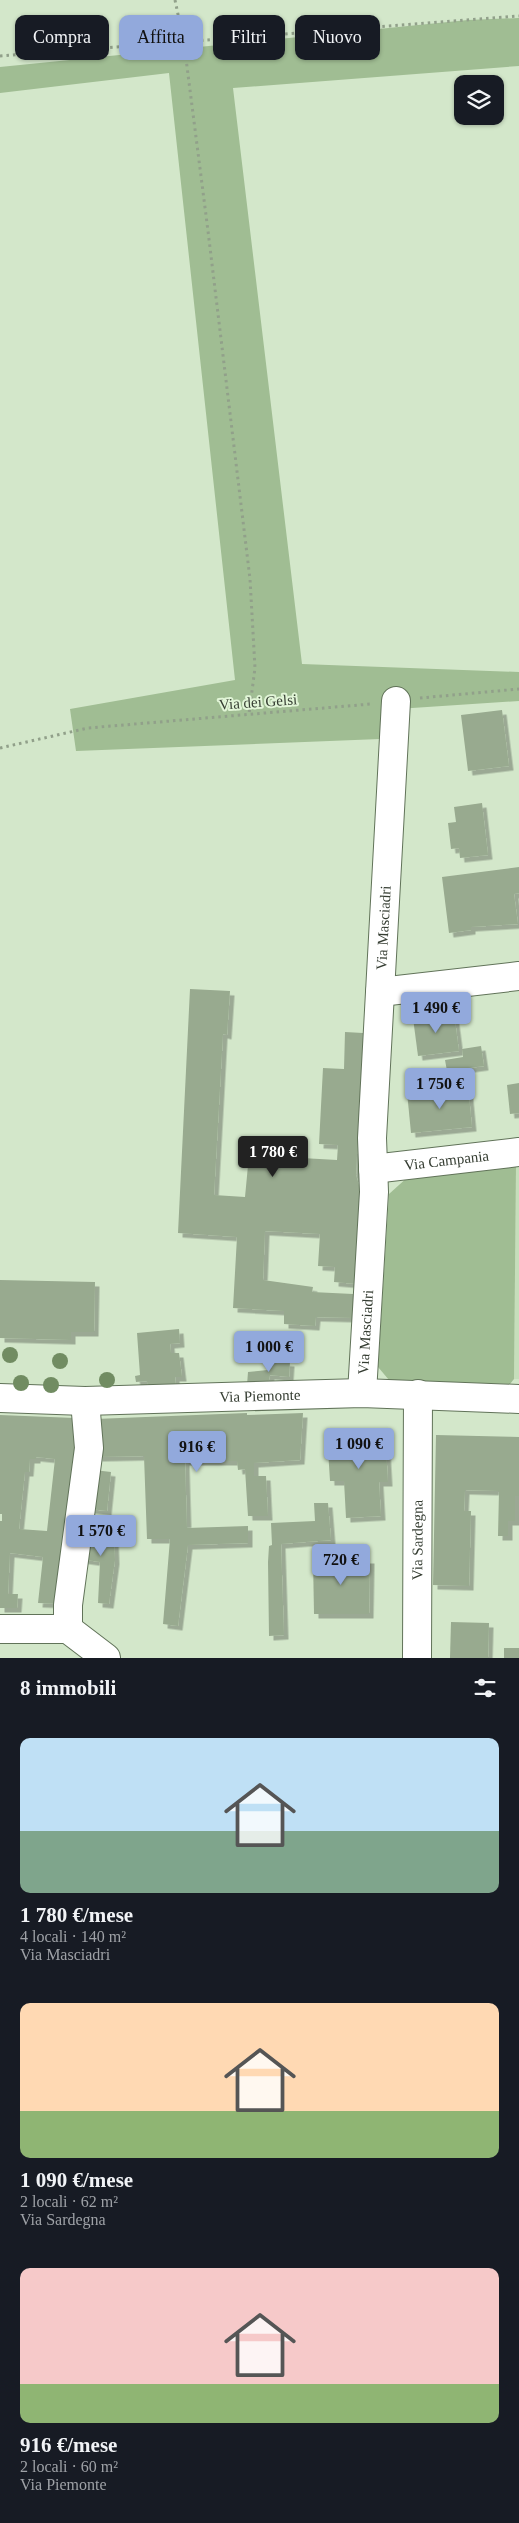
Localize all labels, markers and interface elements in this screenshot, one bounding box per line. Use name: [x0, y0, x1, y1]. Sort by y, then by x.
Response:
chip: Compra: [15, 15, 109, 60]
chip: Affitta: [119, 15, 203, 60]
chip: Filtri: [213, 15, 285, 60]
chip: Nuovo: [295, 15, 380, 60]
map controls: [454, 75, 504, 125]
button: layers: [454, 75, 504, 125]
street label: Via dei Gelsi: [218, 691, 298, 713]
street label: Via Masciadri: [373, 885, 394, 970]
pin: 1 490 €: [390, 992, 482, 1034]
text: 1 490 €: [412, 999, 460, 1016]
pin: 1 750 €: [394, 1068, 486, 1110]
text: 1 750 €: [416, 1075, 464, 1092]
pin: 1 780 €: [227, 1136, 319, 1178]
text: 1 780 €: [249, 1143, 297, 1160]
street label: Via Campania: [403, 1148, 490, 1173]
street label: Via Masciadri: [355, 1289, 376, 1375]
pin: 1 000 €: [223, 1330, 315, 1373]
text: 1 000 €: [245, 1338, 293, 1355]
street label: Via Piemonte: [219, 1387, 301, 1405]
pin: 1 090 €: [313, 1428, 405, 1470]
pin: 916 €: [162, 1430, 232, 1473]
text: 1 090 €: [335, 1435, 383, 1452]
text: 916 €: [179, 1438, 215, 1455]
street label: Via Sardegna: [409, 1499, 426, 1580]
pin: 1 570 €: [55, 1514, 147, 1557]
text: 1 570 €: [77, 1522, 125, 1539]
pin: 720 €: [306, 1544, 376, 1586]
text: 720 €: [323, 1551, 359, 1568]
icon: filters: [471, 1674, 499, 1702]
text: 8 immobili: [20, 1676, 116, 1700]
icon: home: [215, 1770, 305, 1860]
text: 1 780 €/mese: [20, 1903, 133, 1927]
text: 4 locali · 140 m²: [20, 1928, 126, 1945]
text: Via Masciadri: [20, 1946, 110, 1963]
icon: home: [215, 2035, 305, 2125]
text: 1 090 €/mese: [20, 2168, 133, 2192]
text: 2 locali · 62 m²: [20, 2193, 118, 2210]
text: Via Sardegna: [20, 2211, 106, 2228]
icon: home: [215, 2300, 305, 2390]
text: 916 €/mese: [20, 2433, 117, 2457]
text: 2 locali · 60 m²: [20, 2458, 118, 2475]
text: Via Piemonte: [20, 2476, 107, 2493]

